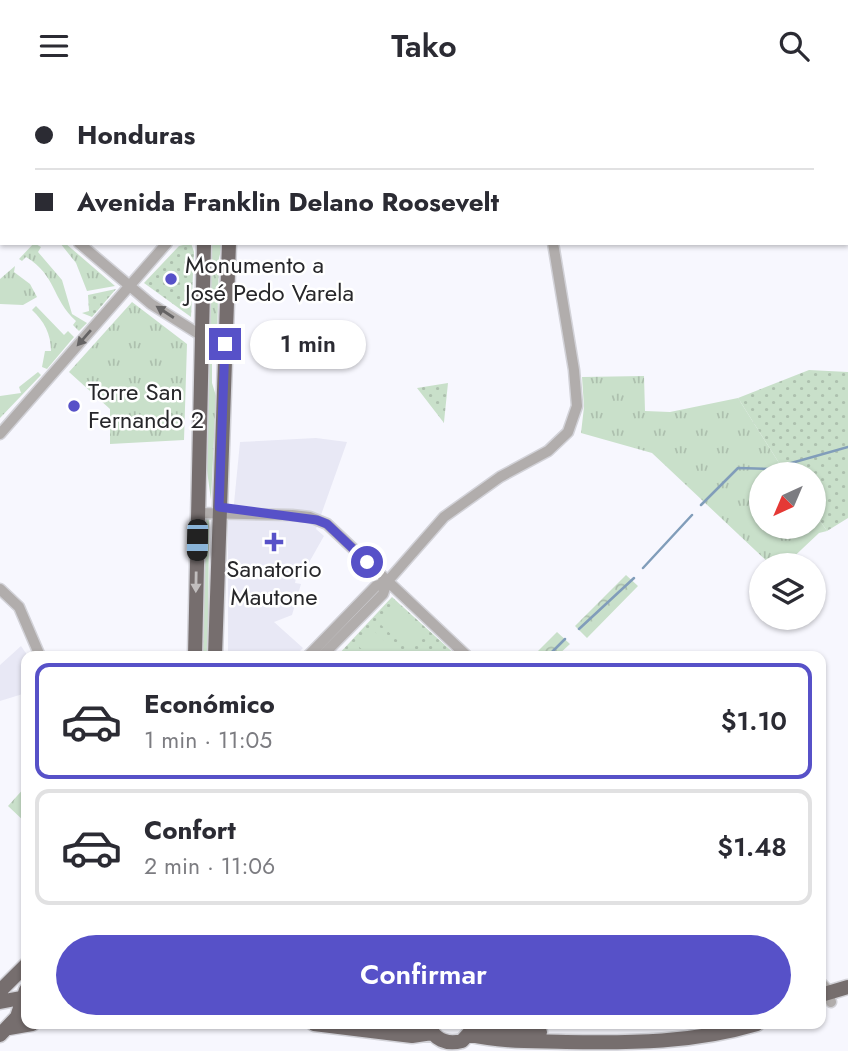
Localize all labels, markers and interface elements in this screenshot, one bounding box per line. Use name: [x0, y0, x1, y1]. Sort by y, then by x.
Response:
text: Tako: [391, 23, 457, 69]
icon: menu: [35, 27, 73, 65]
icon: search: [775, 27, 813, 65]
text: Honduras: [77, 116, 195, 154]
text: Avenida Franklin Delano Roosevelt: [77, 183, 499, 221]
place label: Monumento a José Pedo Varela: [182, 247, 354, 310]
marker: Monumento a José Pedo Varela: [163, 271, 179, 287]
one-way arrow: [155, 306, 175, 319]
callout: 1 min: [250, 320, 365, 369]
text: 1 min: [280, 327, 336, 361]
route end: [209, 328, 241, 360]
one-way arrow: [76, 329, 92, 347]
place label: Torre San Fernando 2: [88, 374, 204, 437]
marker: Torre San Fernando 2: [66, 398, 82, 414]
north arrow: [749, 462, 826, 539]
map controls: [749, 462, 826, 630]
car: [187, 519, 208, 561]
marker: Sanatorio Mautone: [264, 532, 284, 552]
route start: [351, 546, 383, 578]
place label: Sanatorio Mautone: [226, 551, 322, 614]
button: layers: [749, 553, 826, 630]
one-way arrow: [190, 571, 202, 593]
text: Económico: [144, 685, 275, 723]
icon: car: [60, 690, 123, 753]
text: $1.10: [721, 702, 787, 740]
text: 1 min · 11:05: [144, 723, 272, 757]
text: Confort: [144, 811, 236, 849]
icon: car: [60, 816, 123, 879]
text: $1.48: [717, 828, 787, 866]
text: 2 min · 11:06: [144, 849, 275, 883]
button: Confirmar: [56, 935, 791, 1015]

